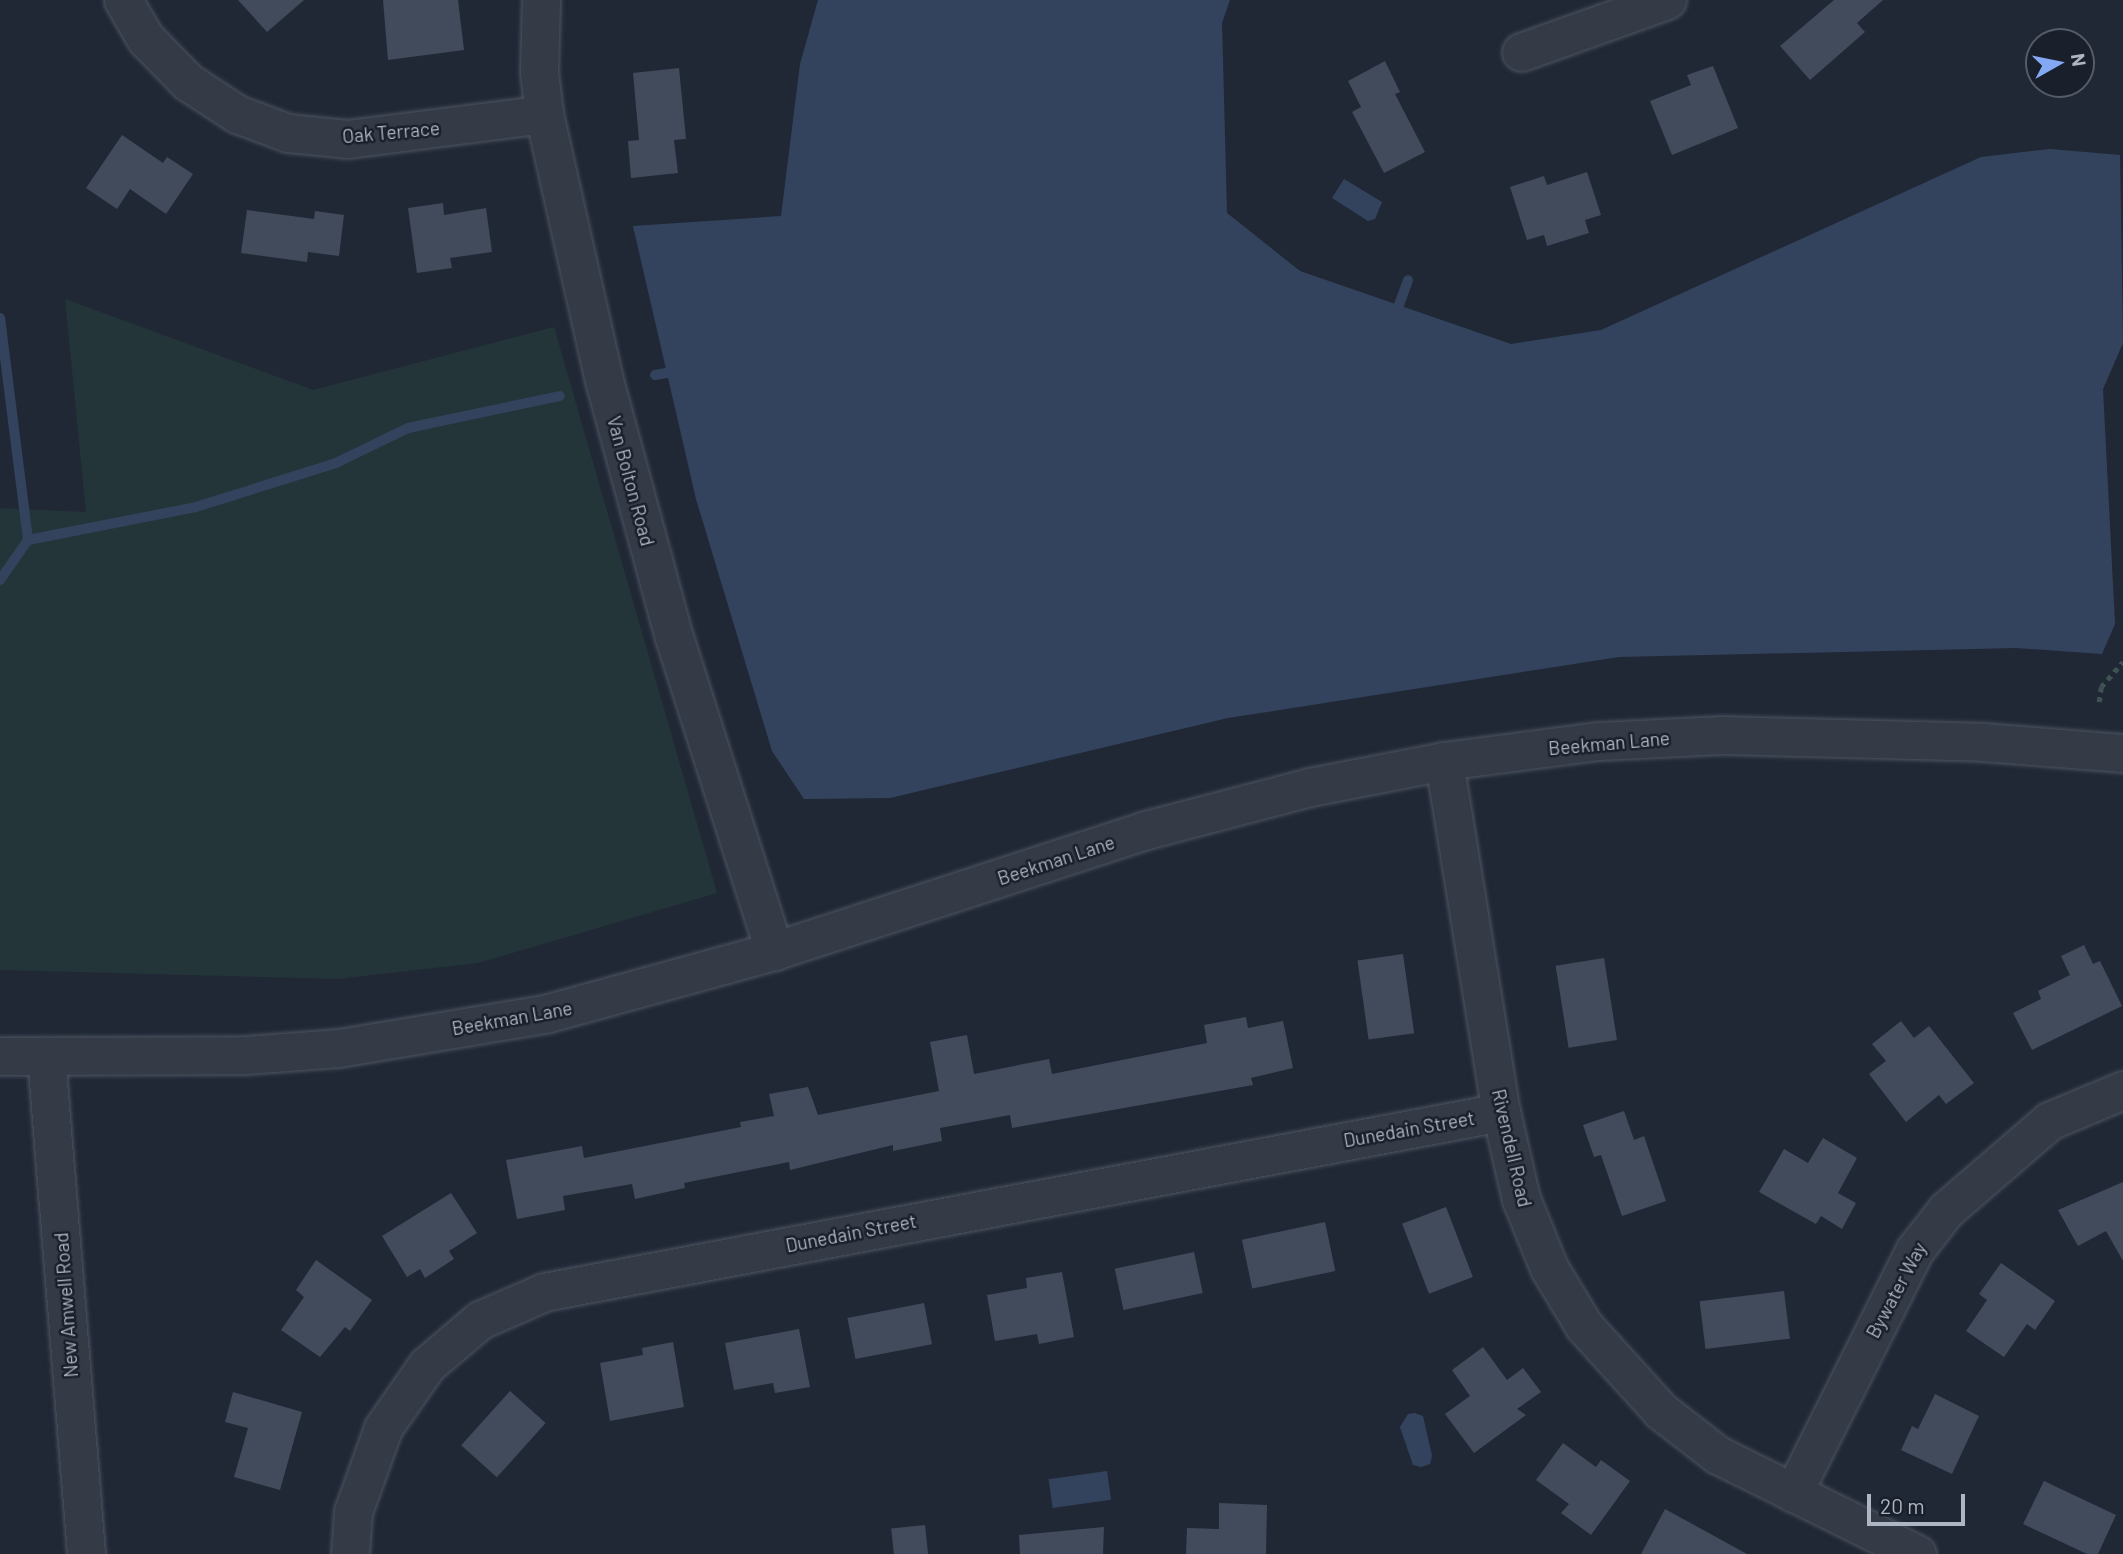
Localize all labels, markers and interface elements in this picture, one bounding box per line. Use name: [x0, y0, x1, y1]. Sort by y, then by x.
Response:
north arrow: [2025, 28, 2095, 98]
text: N: [2067, 52, 2092, 68]
street label: Oak Terrace: [341, 116, 441, 148]
street label: Van Bolton Road: [603, 413, 659, 549]
street label: Beekman Lane: [1547, 726, 1671, 760]
street label: Beekman Lane: [995, 830, 1117, 890]
street label: Beekman Lane: [450, 996, 574, 1040]
street label: Rivendell Road: [1487, 1087, 1537, 1209]
street label: Dunedain Street: [1342, 1106, 1476, 1152]
street label: Dunedain Street: [784, 1209, 918, 1257]
street label: New Amwell Road: [50, 1232, 82, 1378]
street label: Bywater Way: [1861, 1238, 1931, 1342]
scale bar: [1871, 1480, 1969, 1524]
text: 20 m: [1880, 1493, 1925, 1518]

